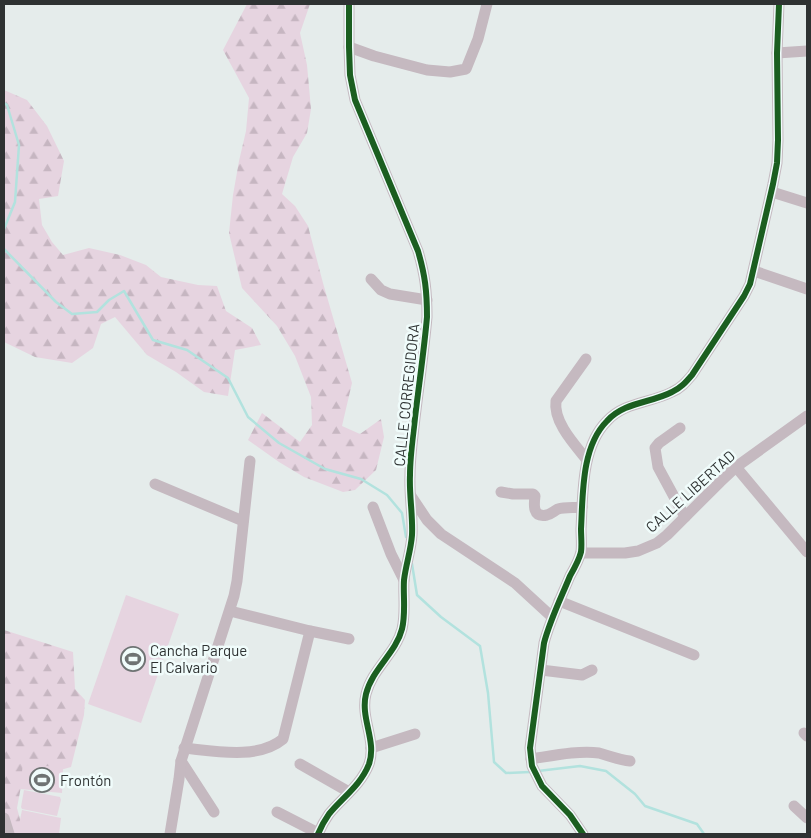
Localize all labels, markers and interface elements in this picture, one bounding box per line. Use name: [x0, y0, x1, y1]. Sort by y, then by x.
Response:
street label: CALLE CORREGIDORA: [390, 323, 422, 467]
street label: CALLE LIBERTAD: [642, 446, 738, 536]
place label: Cancha Parque El Calvario: [150, 641, 247, 676]
sports icon: Cancha Parque El Calvario: [120, 646, 146, 672]
sports icon: Frontón: [29, 767, 55, 793]
place label: Frontón: [60, 771, 111, 789]

